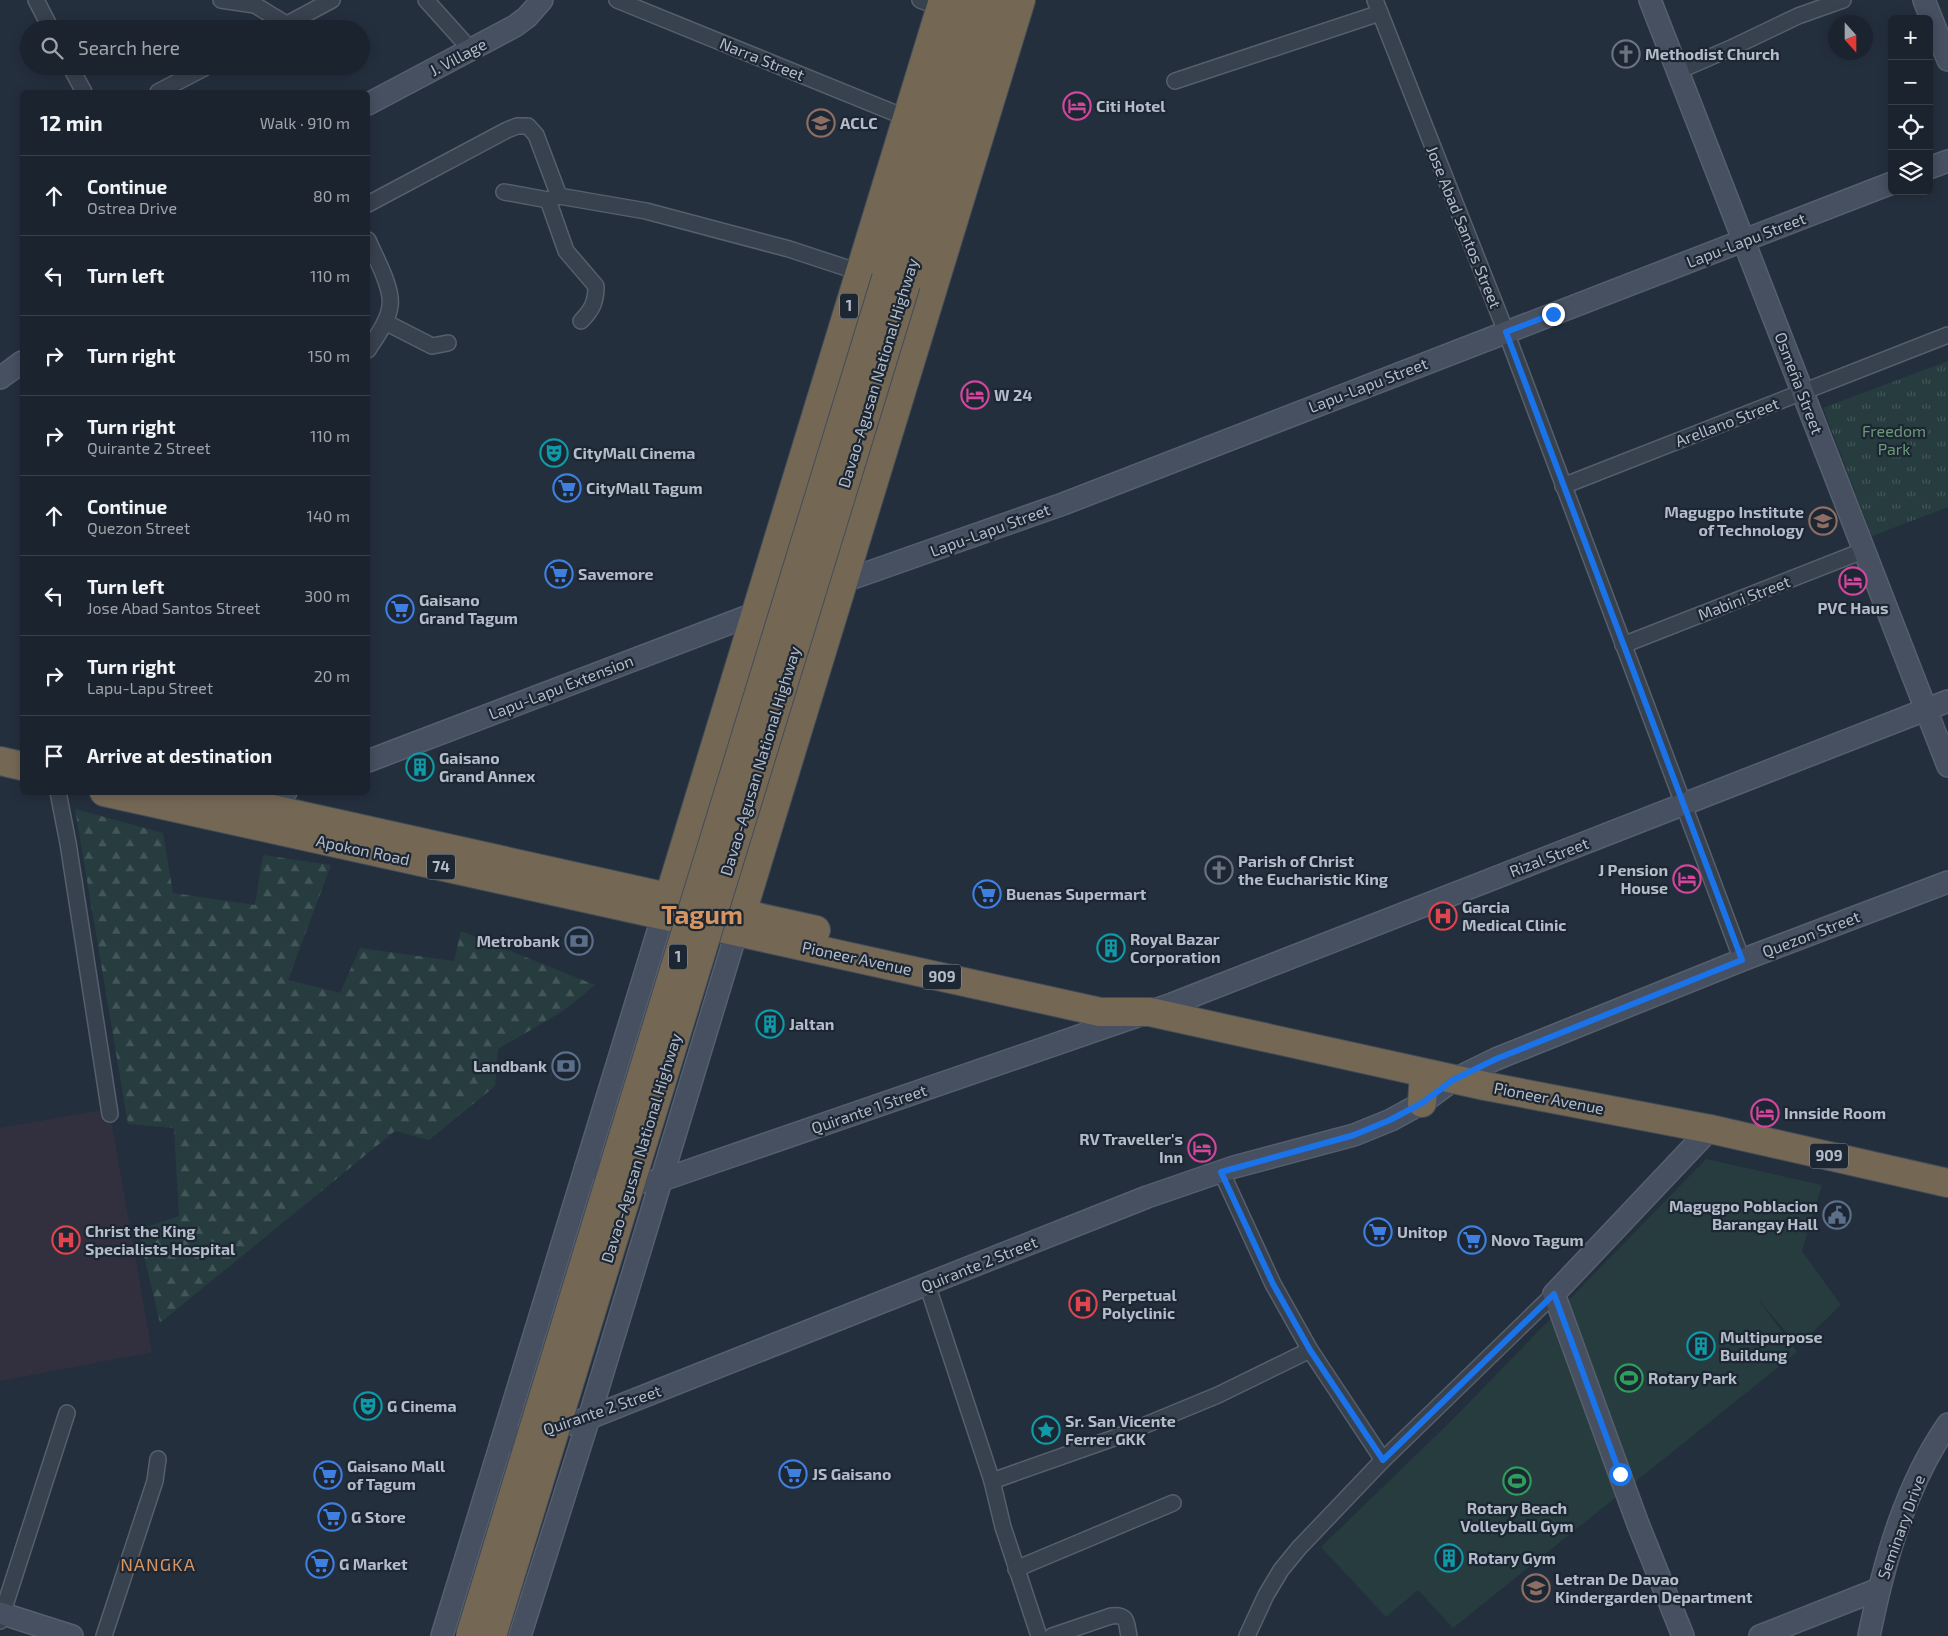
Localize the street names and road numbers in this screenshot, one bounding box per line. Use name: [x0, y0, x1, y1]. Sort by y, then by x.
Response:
street label: Narra Street: [717, 33, 807, 84]
street label: J. Village: [426, 34, 489, 79]
street label: Jose Abad Santos Street: [1423, 143, 1506, 311]
street label: Lapu-Lapu Street: [1684, 208, 1808, 271]
street label: Davao-Agusan National Highway: [833, 255, 922, 490]
road number: 1: [840, 294, 858, 318]
street label: Osmeña Street: [1771, 329, 1828, 436]
street label: Lapu-Lapu Street: [1306, 353, 1430, 416]
street label: Arellano Street: [1672, 393, 1781, 450]
street label: Lapu-Lapu Street: [927, 499, 1052, 560]
street label: Mabini Street: [1695, 571, 1793, 624]
street label: Davao-Agusan National Highway: [715, 643, 804, 878]
street label: Lapu-Lapu Extension: [486, 650, 636, 723]
street label: Apokon Road: [315, 830, 412, 869]
street label: Rizal Street: [1507, 833, 1591, 880]
road number: 74: [427, 854, 455, 880]
street label: Quezon Street: [1759, 906, 1863, 962]
street label: Pioneer Avenue: [800, 937, 914, 978]
road number: 1: [669, 944, 687, 970]
road number: 909: [923, 964, 961, 990]
street label: Davao-Agusan National Highway: [596, 1030, 685, 1265]
street label: Pioneer Avenue: [1492, 1078, 1606, 1118]
street label: Quirante 1 Street: [809, 1080, 929, 1138]
road number: 909: [1810, 1144, 1848, 1168]
street label: Quirante 2 Street: [918, 1232, 1040, 1296]
street label: Quirante 2 Street: [540, 1380, 664, 1440]
street label: Seminary Drive: [1873, 1472, 1928, 1582]

